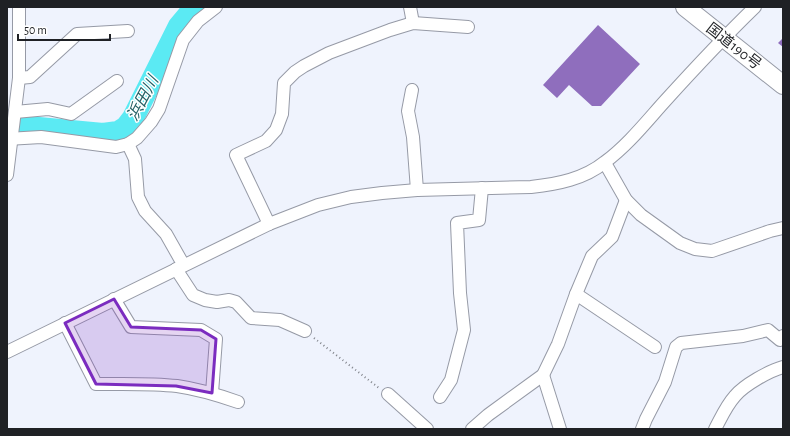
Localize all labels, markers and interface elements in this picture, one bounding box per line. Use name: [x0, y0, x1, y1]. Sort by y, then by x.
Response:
scale bar: [18, 16, 110, 42]
street label: 国道190号: [703, 20, 765, 72]
text: 50 m: [24, 24, 47, 36]
water label: 浜田川: [124, 71, 162, 123]

